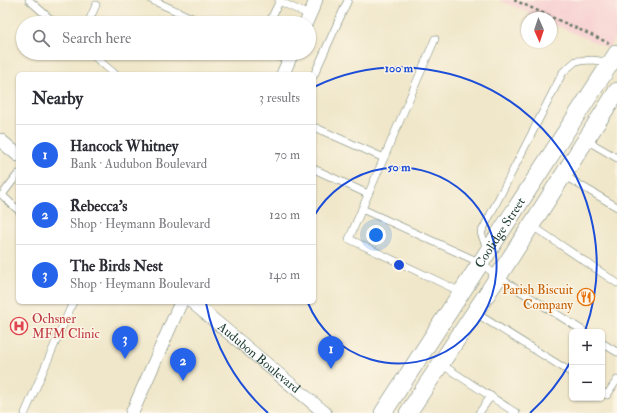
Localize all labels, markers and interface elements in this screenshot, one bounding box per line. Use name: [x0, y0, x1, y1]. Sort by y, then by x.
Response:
north arrow: [521, 12, 557, 48]
search box: [16, 16, 316, 60]
icon: search: [30, 27, 52, 49]
text: Search here: [62, 29, 131, 48]
text: 100 m: [385, 61, 414, 76]
text: Nearby: [32, 88, 83, 109]
text: 3 results: [259, 90, 300, 106]
text: Hancock Whitney: [70, 137, 178, 156]
text: 1: [43, 147, 47, 163]
text: 70 m: [275, 147, 300, 163]
text: Bank · Audubon Boulevard: [70, 156, 207, 172]
text: 50 m: [387, 160, 411, 175]
street label: Coolidge Street: [471, 194, 529, 271]
text: Rebecca's: [70, 197, 127, 216]
text: 2: [42, 207, 48, 223]
text: 120 m: [269, 207, 300, 223]
text: Shop · Heymann Boulevard: [70, 216, 210, 232]
your location: [366, 225, 386, 245]
text: The Birds Nest: [70, 257, 163, 276]
centre of rings: [392, 258, 406, 272]
text: 3: [43, 267, 48, 283]
text: 140 m: [269, 267, 300, 283]
text: Shop · Heymann Boulevard: [70, 276, 210, 292]
place label: Parish Biscuit Company: [502, 282, 573, 314]
restaurant icon: Parish Biscuit Company: [576, 287, 596, 307]
place label: Ochsner MFM Clinic: [32, 311, 100, 342]
hospital icon: Ochsner MFM Clinic: [9, 316, 29, 336]
street label: Audubon Boulevard: [214, 318, 304, 397]
pin: 3: [112, 326, 138, 359]
map controls: [569, 329, 605, 401]
button: +: [569, 329, 605, 365]
pin: 1: [318, 336, 344, 369]
pin: 2: [170, 348, 196, 381]
button: −: [569, 365, 605, 401]

